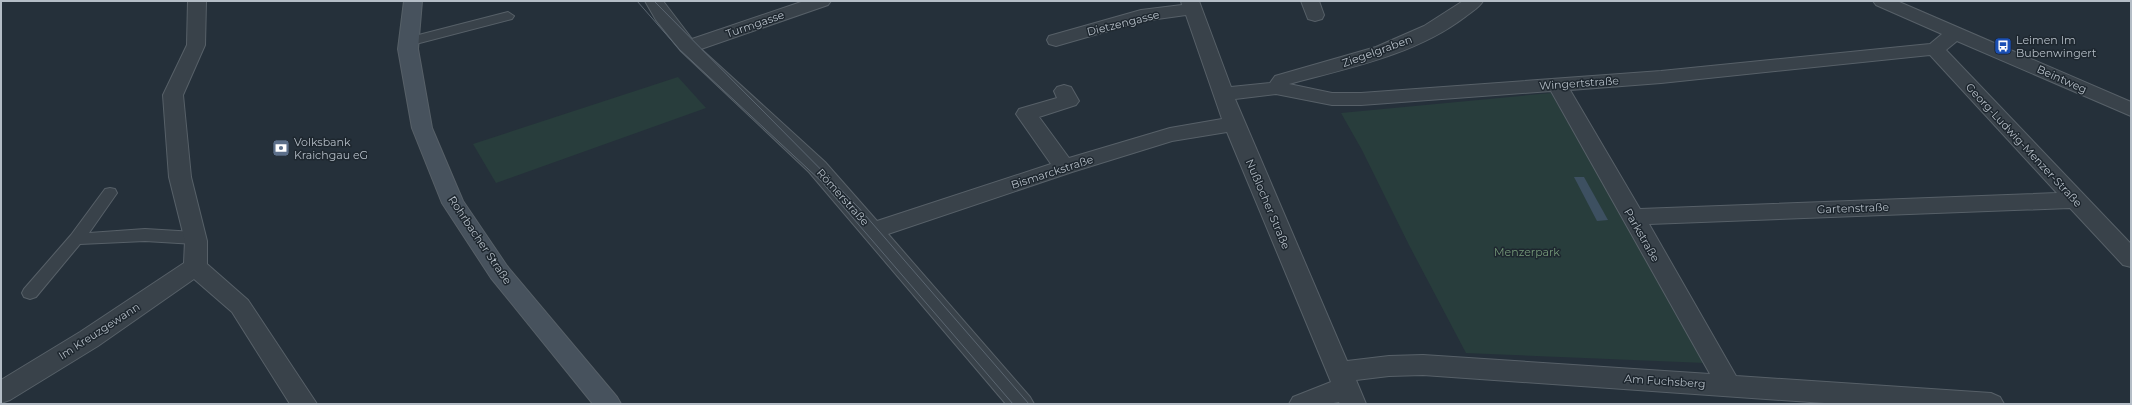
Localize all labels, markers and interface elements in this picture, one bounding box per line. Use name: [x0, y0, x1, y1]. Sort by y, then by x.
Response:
street label: Turmgasse: [724, 7, 786, 41]
street label: Dietzengasse: [1085, 7, 1161, 39]
street label: Ziegelgraben: [1340, 32, 1414, 70]
place label: Leimen Im Bubenwingert: [2016, 33, 2097, 60]
bus stop icon: Leimen Im Bubenwingert: [1993, 36, 2013, 56]
street label: Beintweg: [2035, 62, 2089, 96]
street label: Wingertstraße: [1539, 73, 1620, 93]
street label: Georg-Ludwig-Menzer-Straße: [1963, 80, 2085, 210]
place label: Volksbank Kraichgau eG: [294, 135, 368, 162]
bank icon: Volksbank Kraichgau eG: [271, 138, 291, 158]
street label: Bismarckstraße: [1009, 152, 1095, 192]
street label: Nußlocher Straße: [1243, 157, 1293, 252]
street label: Römerstraße: [814, 166, 872, 229]
street label: Rohrbacher Straße: [445, 193, 515, 287]
street label: Gartenstraße: [1817, 200, 1890, 216]
street label: Parkstraße: [1621, 206, 1663, 264]
park label: Menzerpark: [1494, 245, 1560, 259]
street label: Im Kreuzgewann: [56, 299, 142, 363]
street label: Am Fuchsberg: [1624, 371, 1706, 391]

